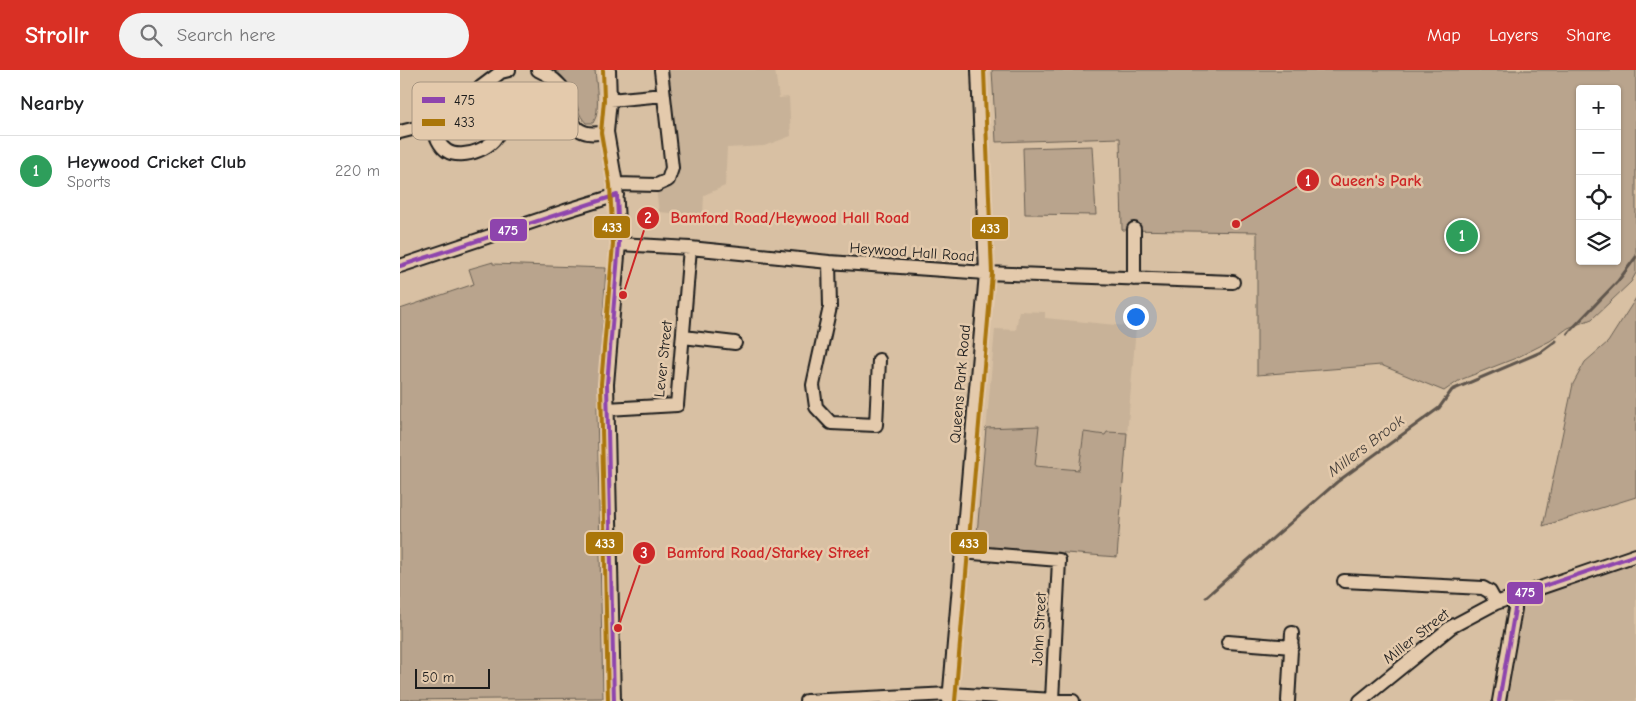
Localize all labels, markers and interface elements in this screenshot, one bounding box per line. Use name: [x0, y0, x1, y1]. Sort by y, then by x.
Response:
search box: [119, 13, 469, 58]
text: Strollr: [25, 21, 89, 49]
icon: search: [137, 21, 165, 49]
text: Search here: [177, 24, 276, 46]
text: Map: [1427, 25, 1461, 46]
text: Layers: [1489, 25, 1538, 46]
text: Share: [1566, 25, 1611, 46]
legend: [412, 82, 578, 140]
map controls: [1576, 85, 1621, 265]
button: +: [1576, 85, 1621, 130]
text: Nearby: [20, 91, 84, 115]
text: 475: [454, 92, 475, 109]
text: 433: [454, 114, 475, 131]
button: −: [1576, 130, 1621, 175]
text: Heywood Cricket Club: [67, 151, 246, 173]
text: 1: [33, 162, 39, 180]
text: 220 m: [335, 162, 380, 180]
callout: Queen's Park: [1296, 165, 1431, 196]
text: 1: [1305, 172, 1311, 190]
text: Queen's Park: [1331, 172, 1422, 190]
text: Sports: [67, 173, 110, 191]
button: locate: [1576, 175, 1621, 220]
callout: Bamford Road/Heywood Hall Road: [636, 202, 919, 233]
text: 2: [644, 209, 652, 227]
text: Bamford Road/Heywood Hall Road: [671, 209, 909, 227]
line badge: 433: [593, 215, 631, 239]
line badge: 433: [971, 216, 1009, 240]
pin: 1: [1446, 217, 1478, 255]
line badge: 475: [489, 218, 528, 242]
text: 433: [602, 219, 622, 236]
text: 433: [980, 220, 1000, 237]
button: layers: [1576, 220, 1621, 265]
text: 475: [498, 222, 518, 239]
street label: Heywood Hall Road: [849, 239, 975, 265]
your location: [1123, 304, 1149, 330]
street label: Lever Street: [650, 319, 676, 398]
street label: Queens Park Road: [946, 324, 974, 444]
water label: Millers Brook: [1323, 411, 1408, 481]
line badge: 433: [585, 531, 624, 555]
line badge: 433: [950, 531, 988, 555]
text: 433: [595, 535, 615, 552]
text: 433: [959, 535, 979, 552]
callout: Bamford Road/Starkey Street: [632, 537, 879, 568]
text: 3: [640, 544, 648, 562]
text: Bamford Road/Starkey Street: [667, 544, 870, 562]
line badge: 475: [1506, 581, 1544, 605]
text: 475: [1515, 584, 1535, 601]
street label: John Street: [1028, 591, 1050, 666]
street label: Miller Street: [1379, 604, 1453, 667]
scale bar: [415, 666, 490, 689]
text: 50 m: [422, 669, 454, 686]

